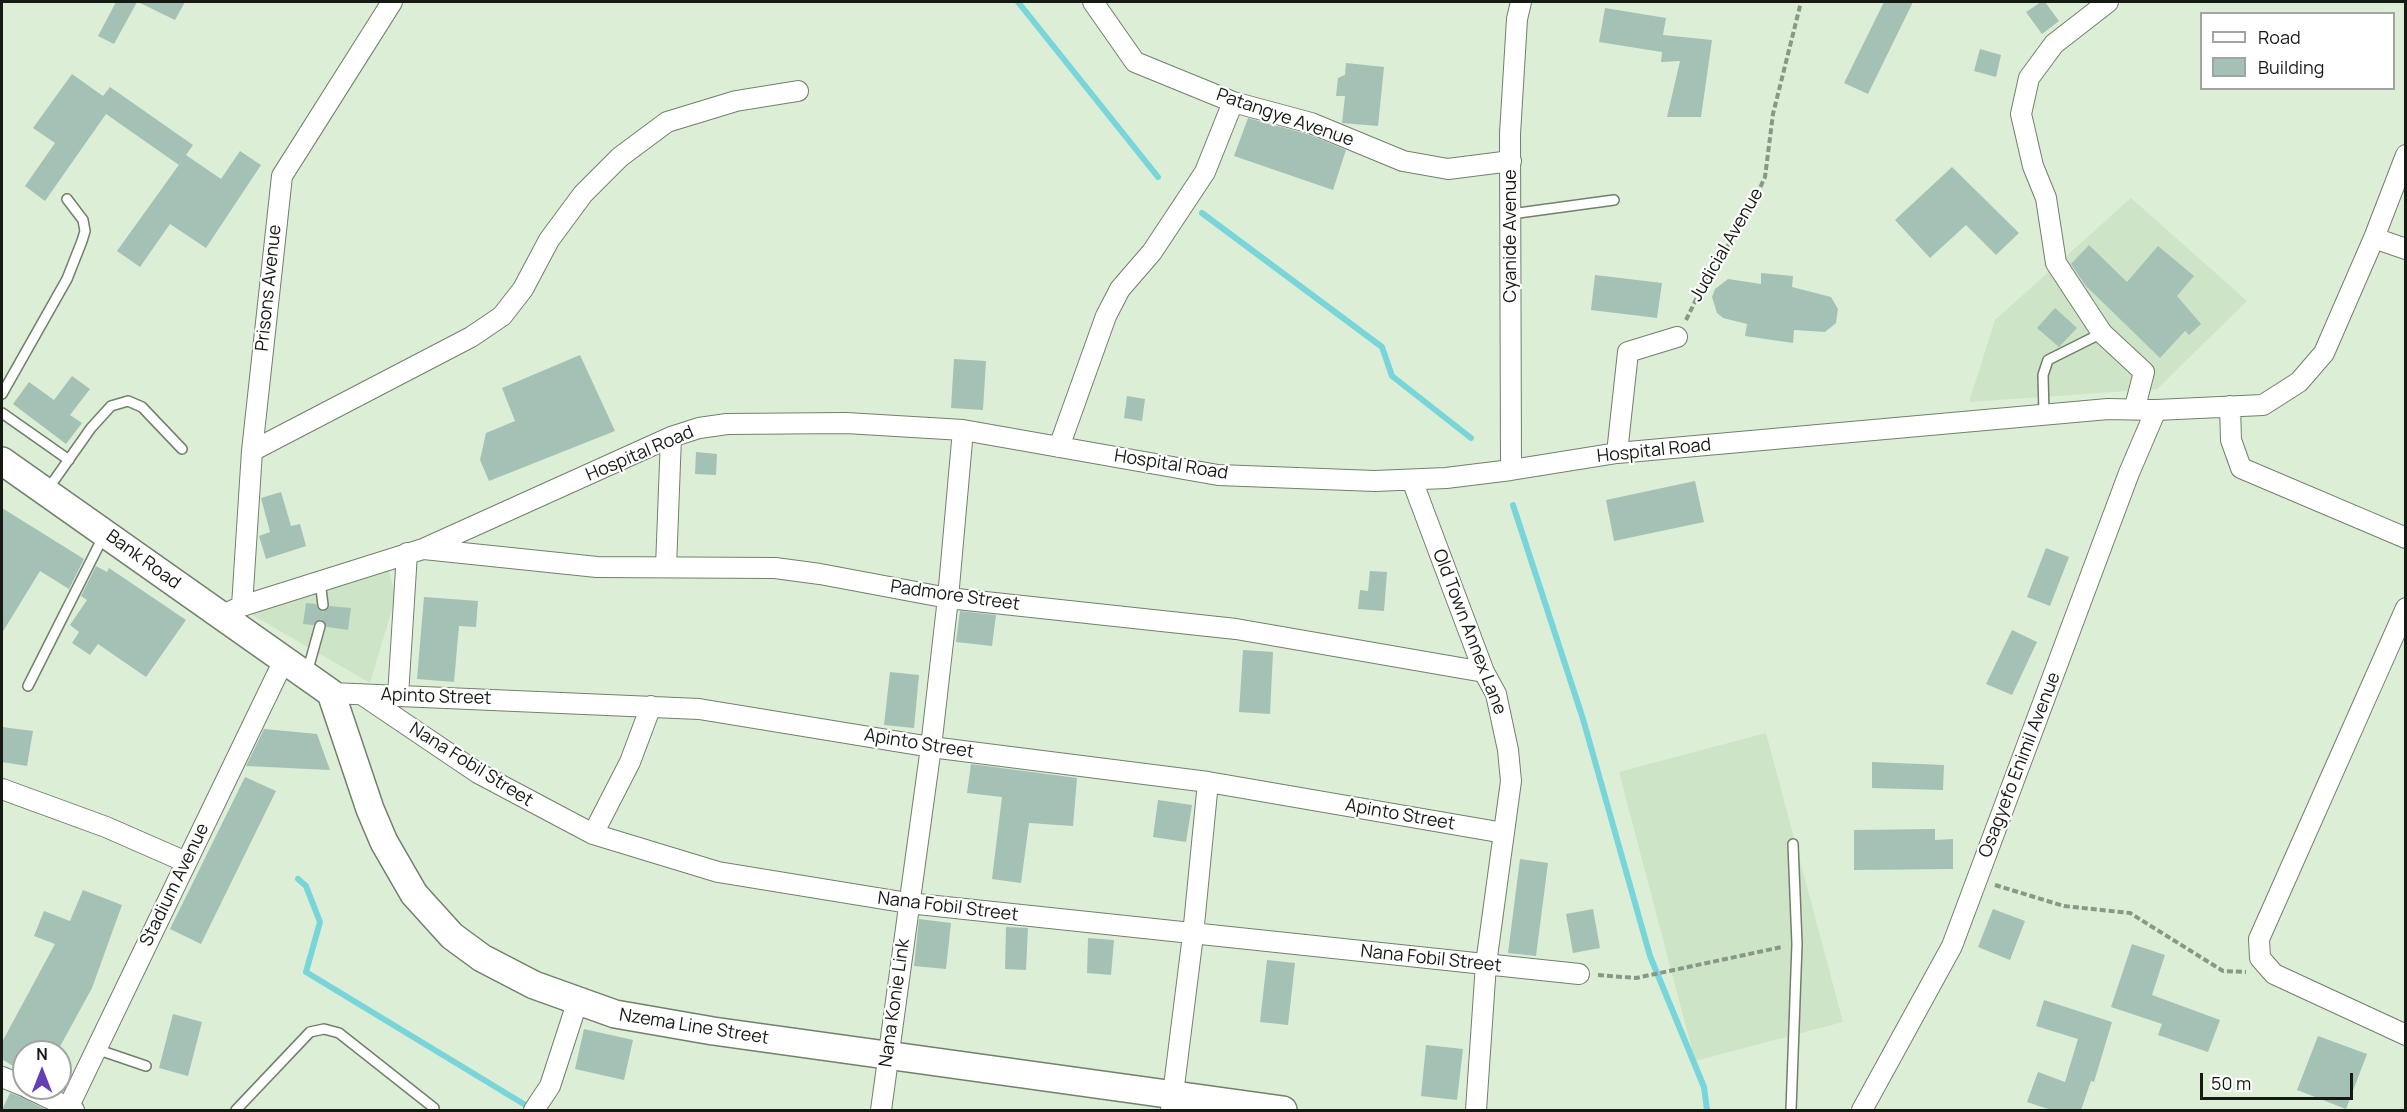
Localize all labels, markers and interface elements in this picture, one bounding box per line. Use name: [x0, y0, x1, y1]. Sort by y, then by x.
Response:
legend: [2200, 12, 2395, 90]
text: Road: [2258, 25, 2301, 49]
text: Building: [2258, 55, 2324, 79]
street label: Patangye Avenue: [1213, 84, 1357, 152]
street label: Cyanide Avenue: [1500, 169, 1522, 303]
street label: Judicial Avenue: [1686, 185, 1768, 305]
street label: Prisons Avenue: [252, 224, 286, 352]
street label: Hospital Road: [583, 422, 697, 486]
street label: Hospital Road: [1596, 434, 1712, 468]
street label: Hospital Road: [1113, 445, 1229, 485]
street label: Bank Road: [101, 526, 185, 594]
street label: Old Town Annex Lane: [1427, 546, 1511, 718]
street label: Padmore Street: [889, 576, 1021, 616]
street label: Osagyefo Enimil Avenue: [1975, 669, 2065, 861]
street label: Apinto Street: [380, 684, 492, 710]
street label: Nana Fobil Street: [405, 718, 537, 812]
street label: Apinto Street: [863, 725, 975, 763]
street label: Apinto Street: [1344, 795, 1456, 835]
street label: Stadium Avenue: [136, 820, 214, 950]
street label: Nana Fobil Street: [876, 888, 1020, 926]
street label: Nana Konie Link: [875, 938, 915, 1068]
street label: Nana Fobil Street: [1359, 941, 1503, 977]
street label: Nzema Line Street: [618, 1005, 770, 1049]
north arrow: [12, 1040, 72, 1100]
text: N: [36, 1043, 48, 1065]
scale bar: [2203, 1061, 2356, 1099]
text: 50 m: [2211, 1071, 2251, 1095]

